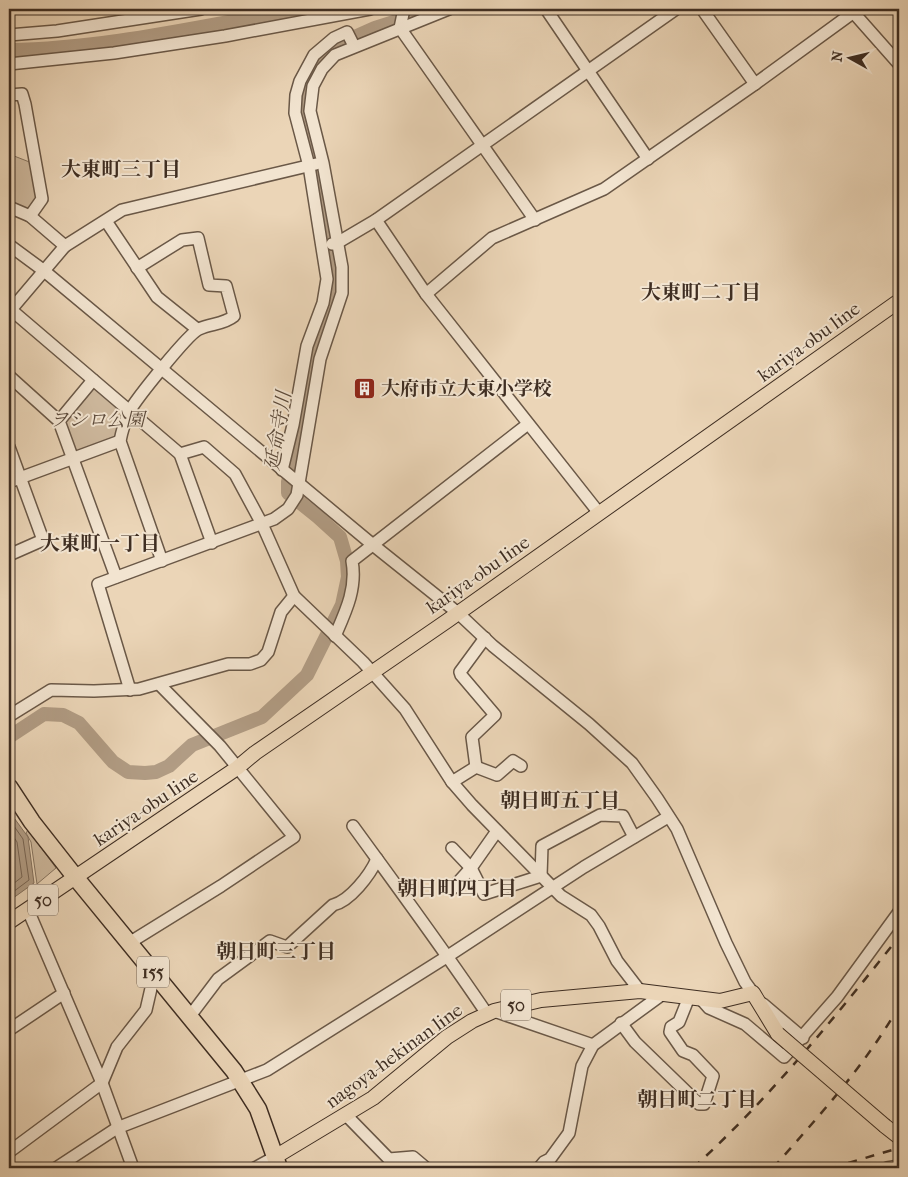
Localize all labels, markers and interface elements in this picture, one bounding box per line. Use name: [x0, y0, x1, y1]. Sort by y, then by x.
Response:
north arrow: [826, 32, 876, 82]
text: N: [828, 49, 847, 63]
district label: 大東町三丁目: [61, 158, 181, 181]
district label: 大東町二丁目: [641, 281, 761, 304]
street label: kariya-obu line: [754, 298, 864, 386]
building icon: 大府市立大東小学校: [353, 377, 377, 401]
place label: 大府市立大東小学校: [381, 378, 552, 400]
water label: 延命寺川: [260, 388, 296, 472]
park label: ヲシロ公園: [49, 409, 147, 431]
street label: kariya-obu line: [422, 531, 534, 619]
district label: 大東町一丁目: [40, 532, 160, 555]
street label: kariya-obu line: [90, 765, 202, 851]
district label: 朝日町五丁目: [500, 789, 620, 812]
district label: 朝日町四丁目: [397, 877, 517, 900]
road number: 50: [28, 884, 58, 916]
district label: 朝日町三丁目: [216, 940, 336, 963]
road number: 155: [137, 956, 169, 988]
road number: 50: [501, 990, 531, 1020]
street label: nagoya-hekinan line: [321, 999, 467, 1113]
district label: 朝日町二丁目: [637, 1088, 757, 1111]

